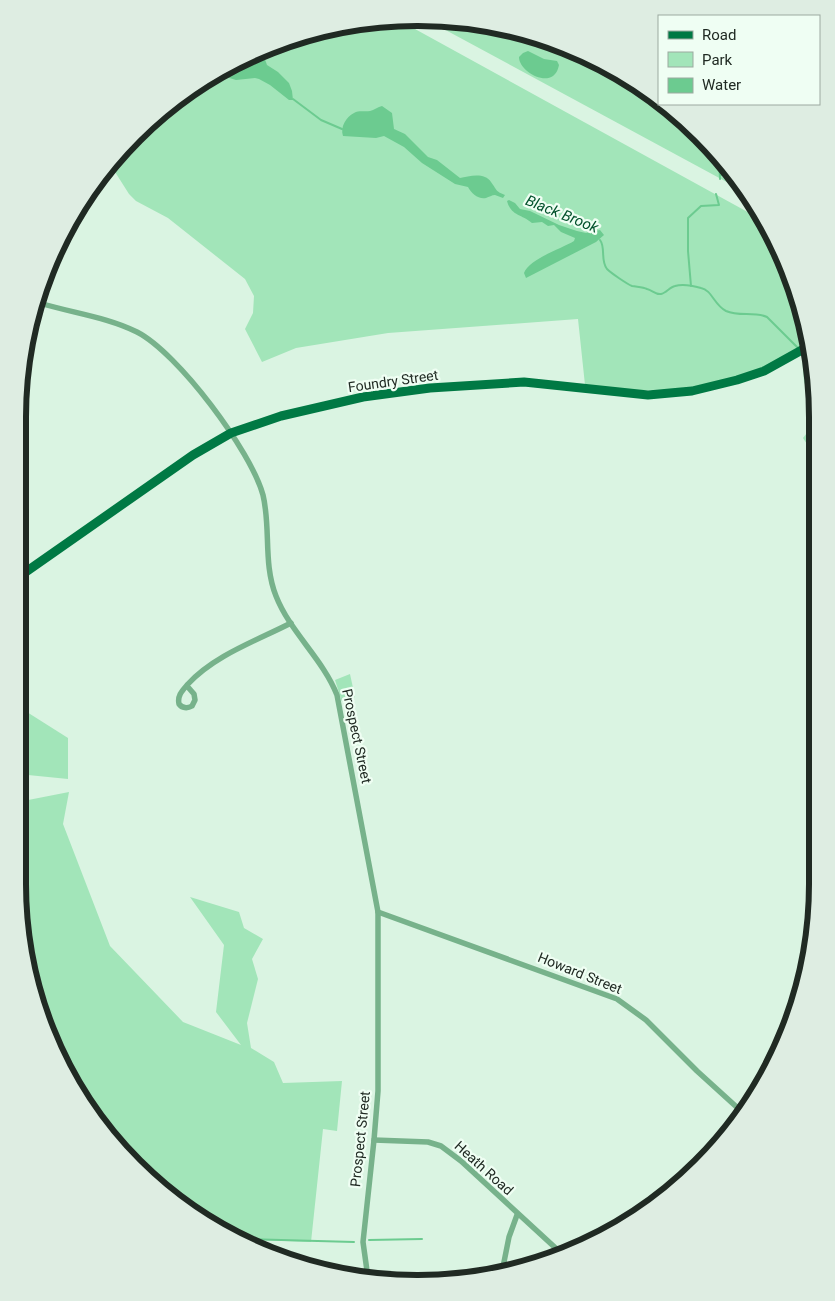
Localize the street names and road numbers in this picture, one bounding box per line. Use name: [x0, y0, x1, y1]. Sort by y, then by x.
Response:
street label: Foundry Street: [347, 367, 439, 395]
street label: Prospect Street: [339, 687, 375, 785]
street label: Howard Street: [536, 949, 625, 997]
street label: Prospect Street: [347, 1090, 373, 1188]
street label: Heath Road: [452, 1138, 516, 1198]

